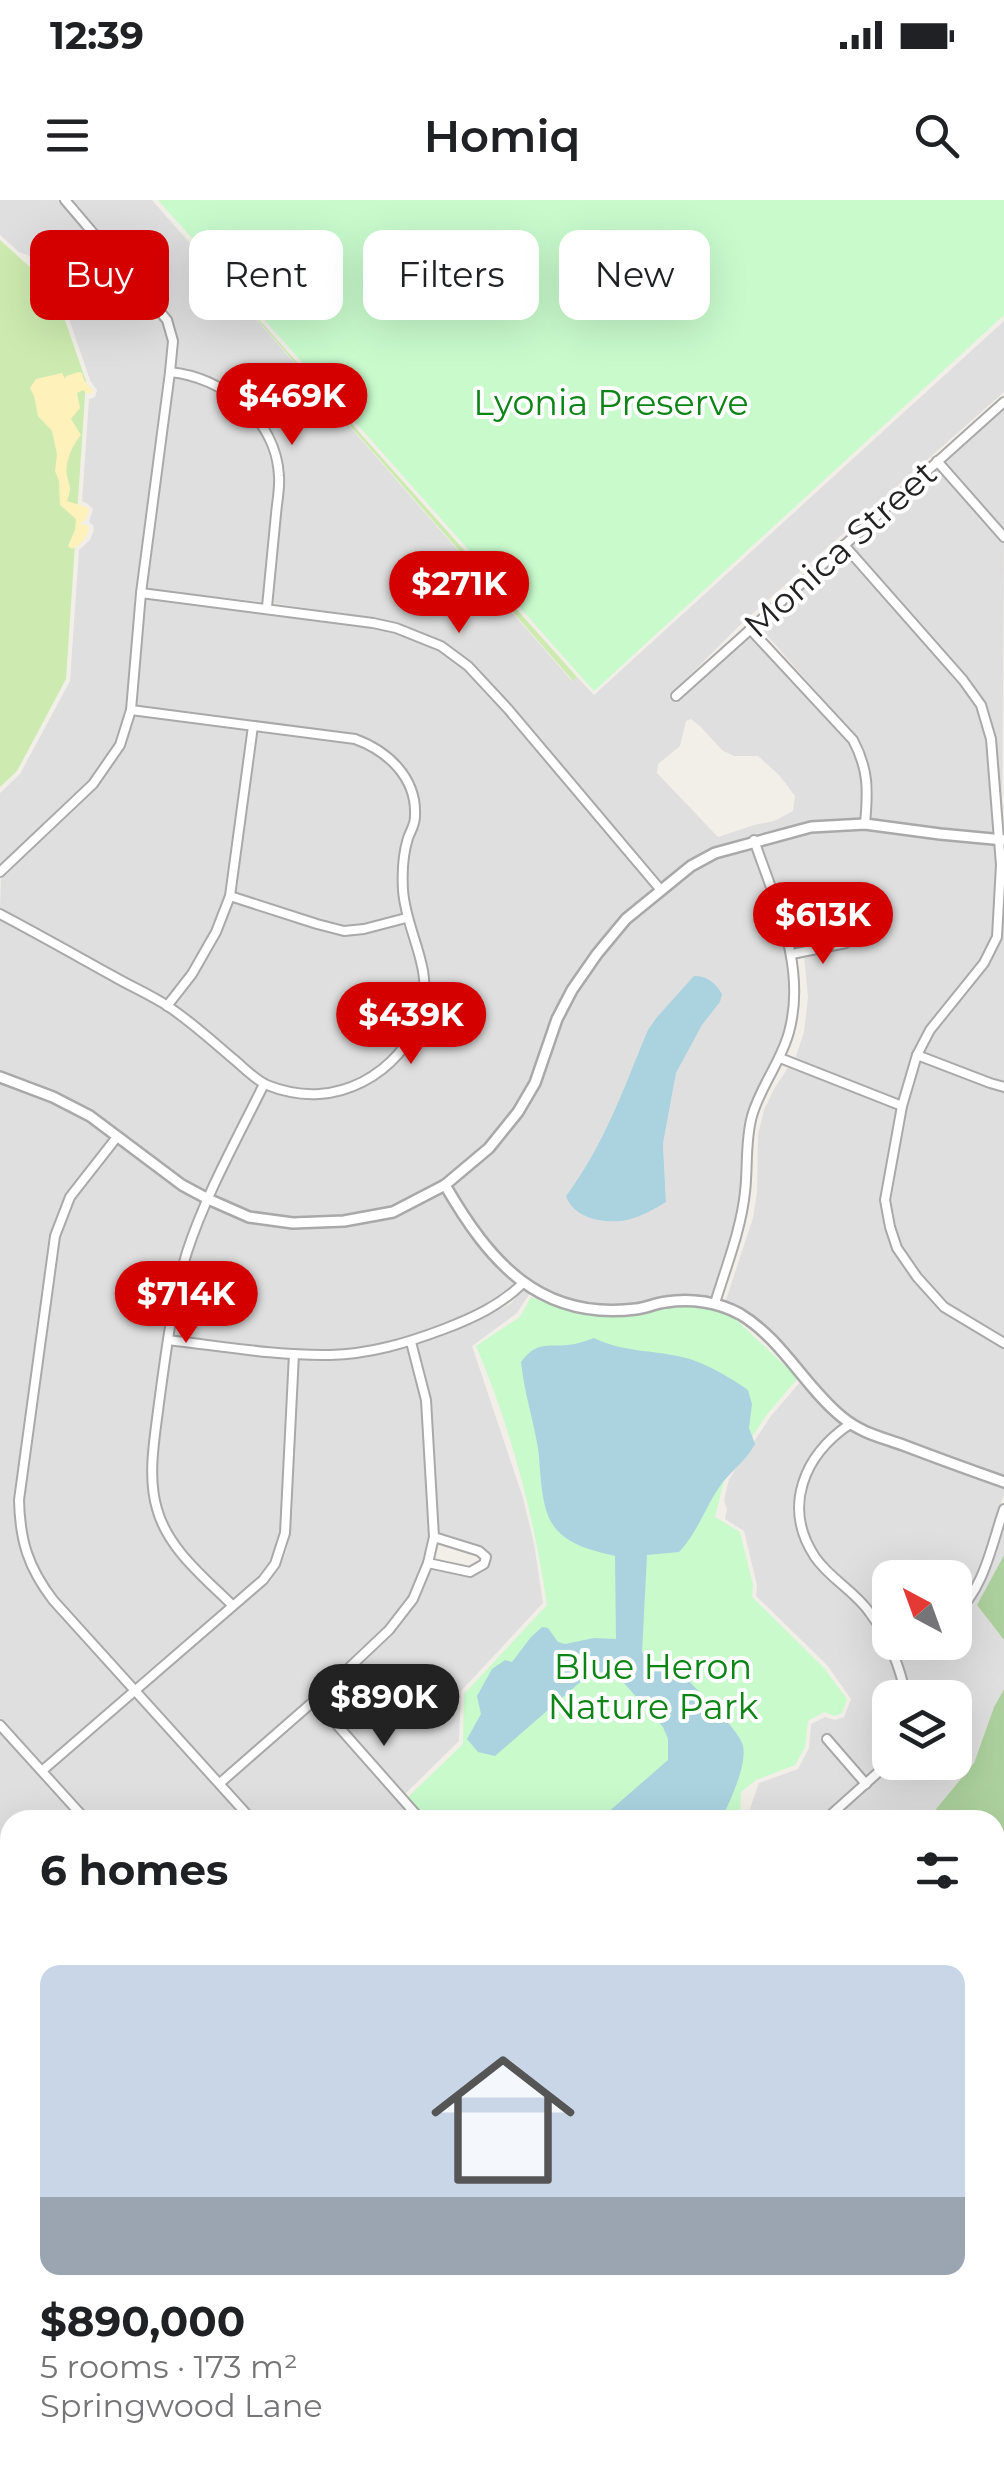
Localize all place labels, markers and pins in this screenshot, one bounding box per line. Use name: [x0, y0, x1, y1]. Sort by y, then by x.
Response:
pin: $469K: [222, 363, 362, 448]
pin: $271K: [389, 551, 529, 636]
pin: $613K: [753, 882, 893, 967]
pin: $439K: [341, 982, 481, 1067]
pin: $714K: [116, 1261, 256, 1346]
pin: $890K: [314, 1664, 454, 1749]

